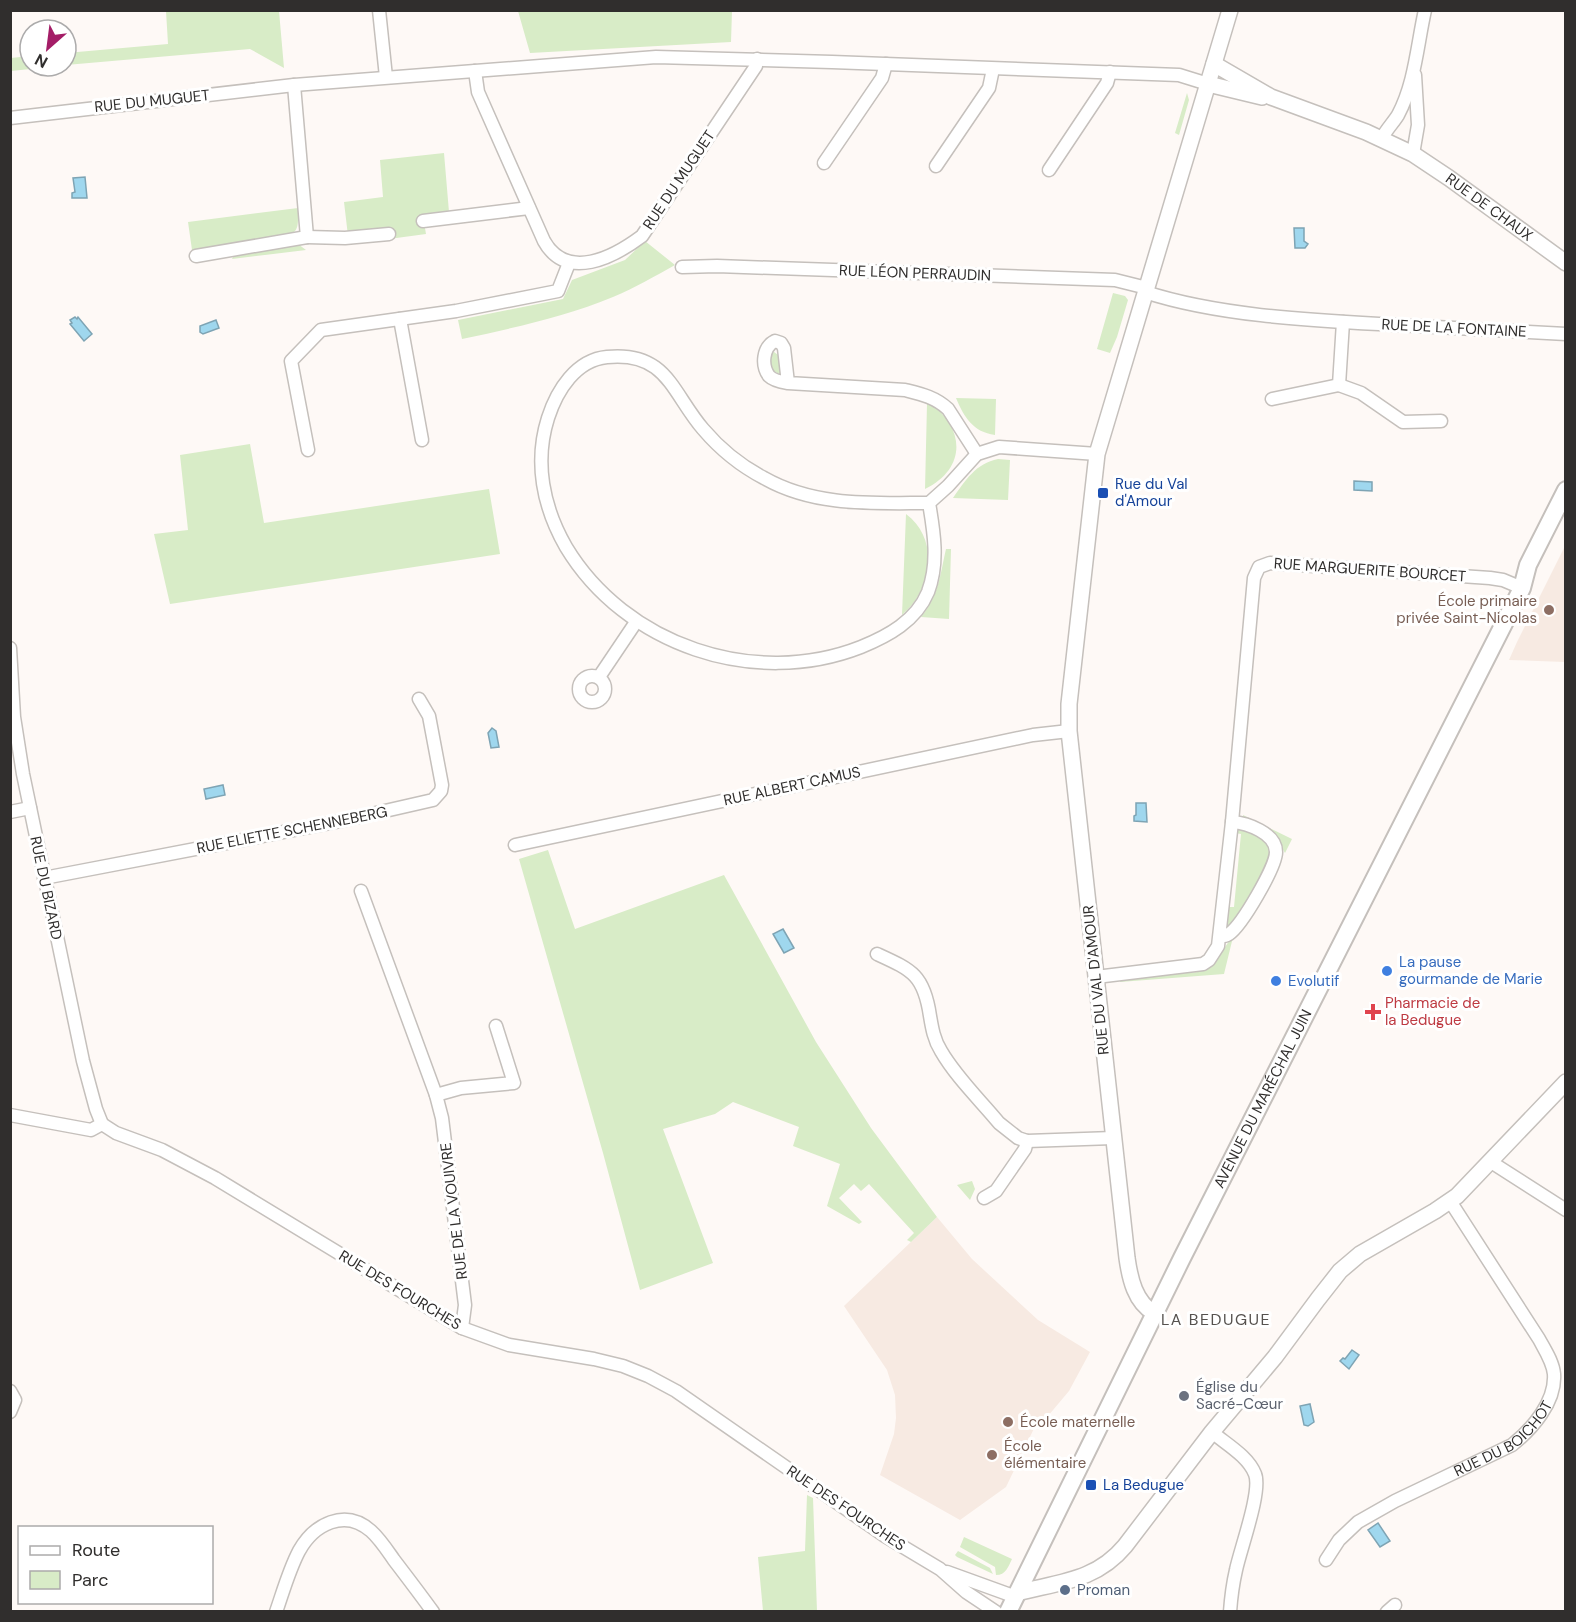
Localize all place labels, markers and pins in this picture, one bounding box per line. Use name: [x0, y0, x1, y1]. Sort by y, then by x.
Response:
place label: Rue du Val d'Amour: [1115, 474, 1188, 511]
marker: Rue du Val d'Amour: [1096, 486, 1110, 500]
place label: École primaire privée Saint-Nicolas: [1396, 591, 1537, 628]
marker: École primaire privée Saint-Nicolas: [1542, 603, 1556, 617]
place label: La pause gourmande de Marie: [1399, 952, 1543, 989]
marker: La pause gourmande de Marie: [1380, 964, 1394, 978]
place label: Evolutif: [1288, 971, 1339, 991]
marker: Evolutif: [1269, 974, 1283, 988]
place label: Pharmacie de la Bedugue: [1385, 993, 1480, 1030]
marker: Pharmacie de la Bedugue: [1366, 1005, 1380, 1019]
place label: Église du Sacré-Cœur: [1196, 1377, 1283, 1414]
marker: Église du Sacré-Cœur: [1177, 1389, 1191, 1403]
place label: École maternelle: [1020, 1412, 1135, 1432]
marker: École maternelle: [1001, 1415, 1015, 1429]
place label: École élémentaire: [1004, 1436, 1086, 1473]
marker: École élémentaire: [985, 1448, 999, 1462]
place label: La Bedugue: [1103, 1475, 1184, 1495]
marker: La Bedugue: [1084, 1478, 1098, 1492]
place label: Proman: [1077, 1580, 1130, 1600]
marker: Proman: [1058, 1583, 1072, 1597]

